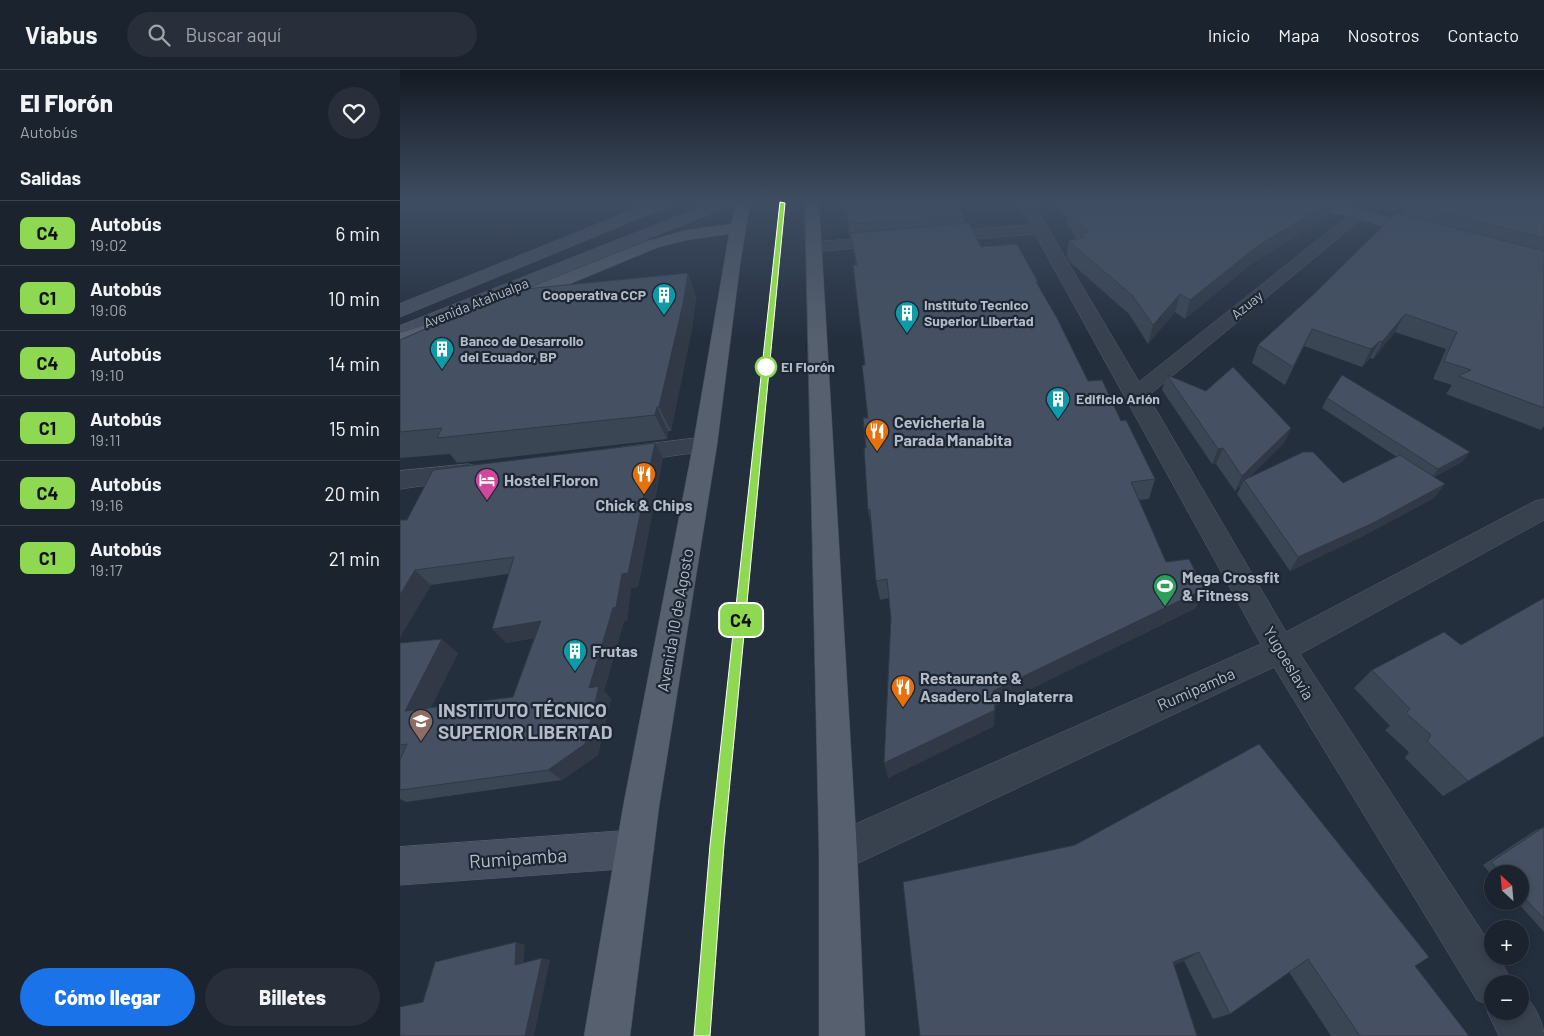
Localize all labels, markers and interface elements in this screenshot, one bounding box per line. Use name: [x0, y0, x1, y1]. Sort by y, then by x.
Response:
search box: [127, 12, 477, 57]
text: Viabus: [25, 20, 97, 49]
icon: search: [145, 21, 173, 49]
text: Buscar aquí: [185, 23, 281, 46]
text: Inicio: [1208, 24, 1250, 46]
text: Mapa: [1278, 24, 1320, 46]
text: Nosotros: [1348, 24, 1419, 46]
text: Contacto: [1447, 24, 1519, 46]
button: heart: [328, 87, 380, 139]
text: El Florón: [20, 88, 113, 117]
text: Autobús: [20, 122, 78, 141]
text: Salidas: [20, 166, 81, 189]
text: Autobús: [90, 212, 161, 235]
text: C4: [37, 222, 58, 244]
text: 6 min: [336, 222, 380, 245]
text: 19:02: [90, 235, 127, 254]
street label: Avenida Atahualpa: [421, 274, 531, 331]
text: Autobús: [90, 277, 161, 300]
building icon: Cooperativa CCP: [651, 282, 677, 316]
place label: Cooperativa CCP: [542, 286, 646, 303]
street label: Azuay: [1227, 286, 1266, 322]
text: C1: [39, 287, 56, 309]
text: 10 min: [328, 287, 380, 310]
place label: Instituto Tecnico Superior Libertad: [924, 296, 1034, 329]
text: 19:06: [90, 300, 127, 319]
building icon: Instituto Tecnico Superior Libertad: [894, 300, 920, 334]
place label: Banco de Desarrollo del Ecuador, BP: [460, 332, 584, 365]
building icon: Banco de Desarrollo del Ecuador, BP: [429, 336, 455, 370]
text: Autobús: [90, 342, 161, 365]
text: C4: [37, 352, 58, 374]
text: 14 min: [328, 352, 380, 375]
marker: El Florón: [755, 356, 777, 378]
place label: El Florón: [781, 358, 835, 375]
text: 19:10: [90, 365, 124, 384]
building icon: Edificio Arión: [1045, 386, 1071, 420]
place label: Edificio Arión: [1076, 390, 1160, 407]
text: Autobús: [90, 407, 161, 430]
place label: Cevicheria la Parada Manabita: [894, 412, 1012, 449]
text: C1: [39, 417, 56, 439]
text: 15 min: [329, 417, 380, 440]
restaurant icon: Cevicheria la Parada Manabita: [864, 418, 890, 452]
text: 19:11: [90, 430, 121, 449]
restaurant icon: Chick & Chips: [631, 461, 657, 495]
hotel icon: Hostel Floron: [474, 467, 500, 501]
place label: Hostel Floron: [504, 470, 598, 489]
text: Autobús: [90, 472, 161, 495]
text: C4: [37, 482, 58, 504]
text: 20 min: [324, 482, 380, 505]
text: 19:16: [90, 495, 123, 514]
place label: Chick & Chips: [595, 495, 693, 514]
text: Autobús: [90, 537, 161, 560]
text: C1: [39, 547, 56, 569]
text: 21 min: [329, 547, 380, 570]
street label: Avenida 10 de Agosto: [653, 547, 696, 693]
text: 19:17: [90, 560, 123, 579]
place label: Mega Crossfit & Fitness: [1182, 567, 1280, 604]
sports icon: Mega Crossfit & Fitness: [1152, 573, 1178, 607]
line badge: C4: [718, 604, 764, 636]
text: C4: [730, 609, 752, 631]
street label: Yugoeslavia: [1260, 623, 1319, 703]
building icon: Frutas: [562, 638, 588, 672]
place label: Frutas: [592, 641, 638, 660]
street label: Rumipamba: [1154, 663, 1237, 714]
place label: Restaurante & Asadero La Inglaterra: [920, 668, 1073, 705]
restaurant icon: Restaurante & Asadero La Inglaterra: [890, 674, 916, 708]
place label: INSTITUTO TÉCNICO SUPERIOR LIBERTAD: [438, 698, 612, 743]
school or university icon: INSTITUTO TÉCNICO SUPERIOR LIBERTAD: [408, 708, 434, 742]
street label: Rumipamba: [468, 843, 568, 872]
north arrow: [1484, 865, 1529, 910]
map controls: [1484, 865, 1529, 1020]
button: +: [1484, 920, 1529, 965]
button: Cómo llegar: [20, 968, 195, 1026]
button: Billetes: [205, 968, 380, 1026]
button: −: [1484, 975, 1529, 1020]

